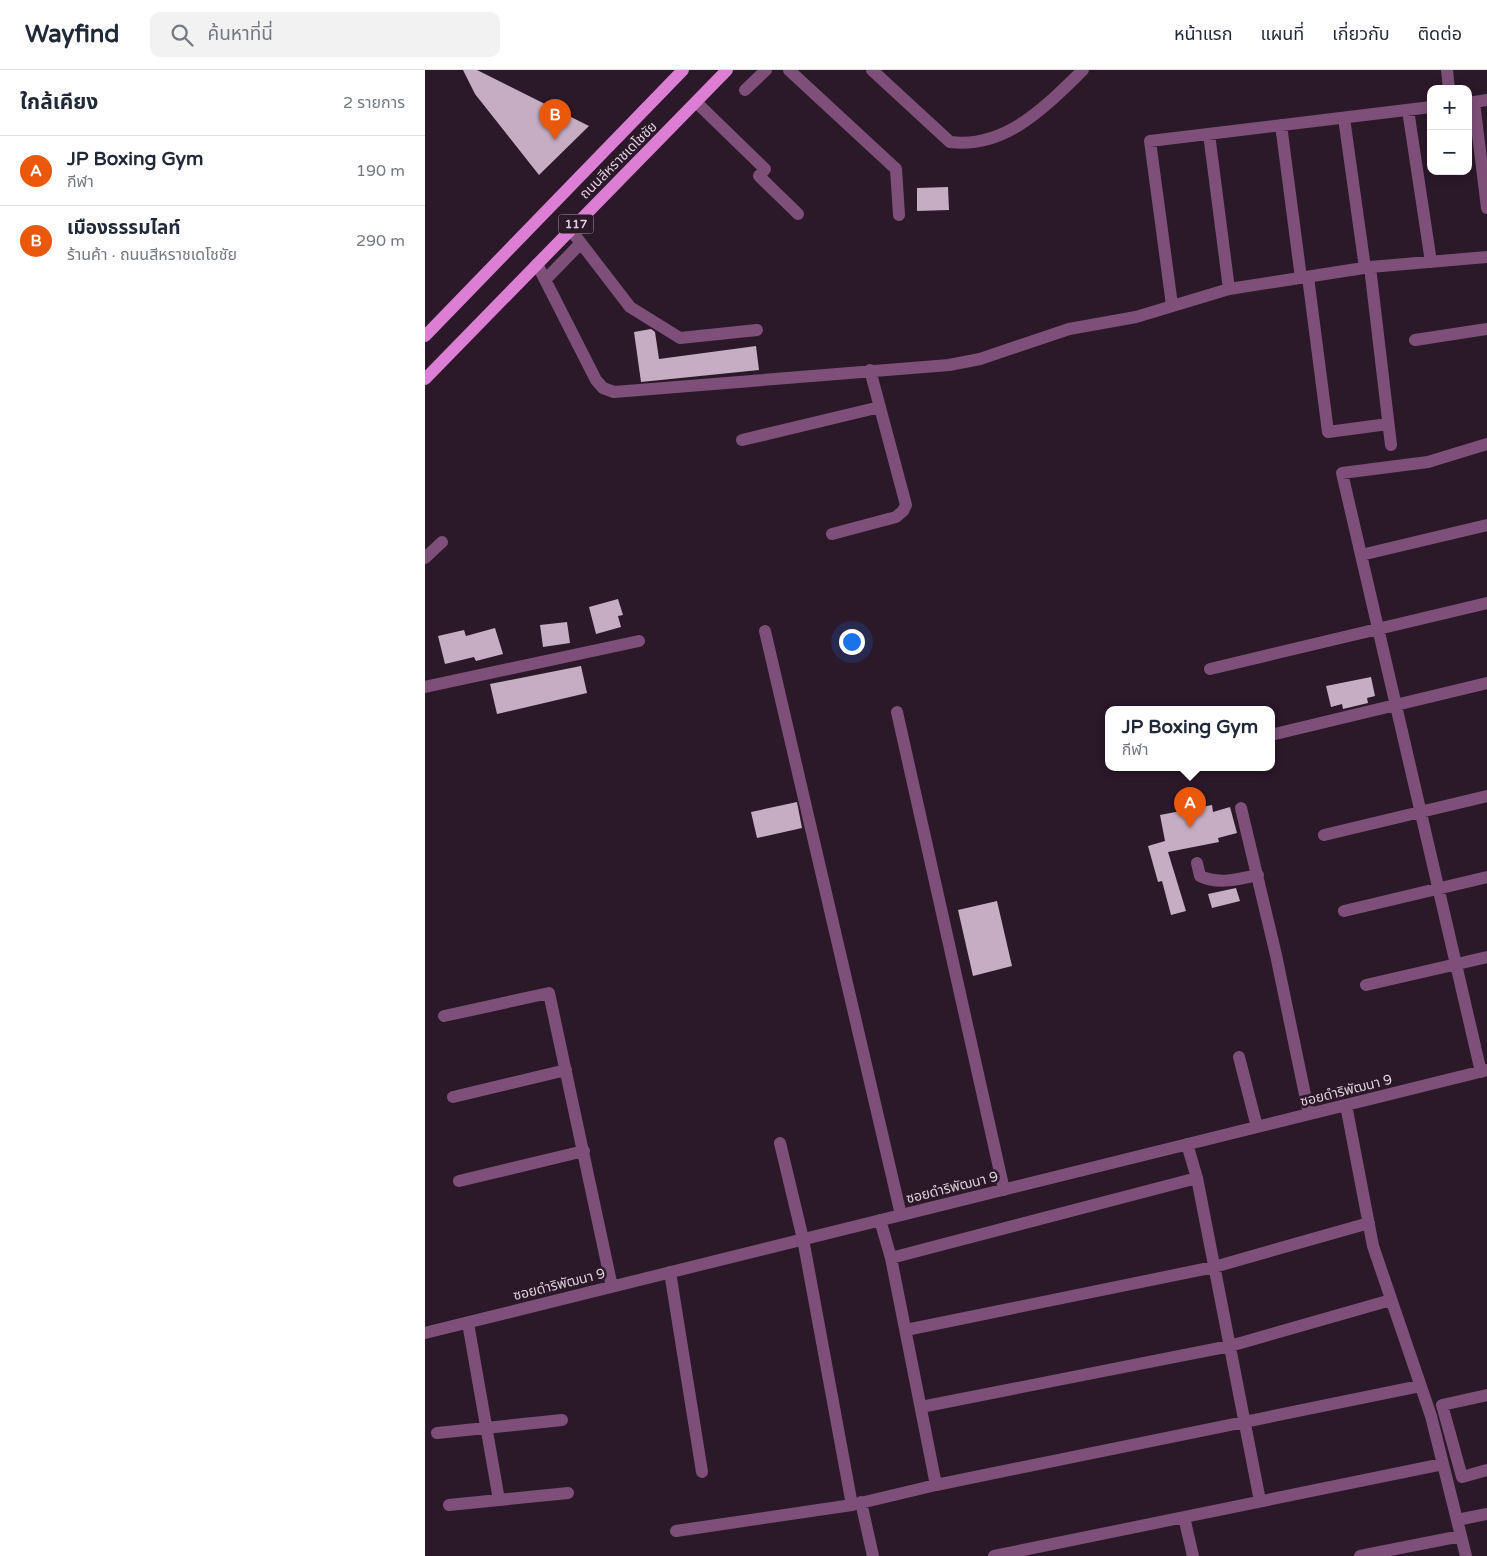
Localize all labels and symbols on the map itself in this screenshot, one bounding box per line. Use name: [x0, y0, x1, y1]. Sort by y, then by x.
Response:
pin: B: [539, 99, 571, 140]
street label: ถนนสีหราชเดโชชัย: [576, 118, 661, 203]
road number: 117: [559, 214, 593, 234]
your location: [839, 629, 865, 655]
pin: A: [1174, 787, 1206, 828]
street label: ซอยดำริพัฒนา 9: [1298, 1071, 1394, 1110]
street label: ซอยดำริพัฒนา 9: [904, 1168, 1000, 1207]
street label: ซอยดำริพัฒนา 9: [511, 1265, 607, 1304]

